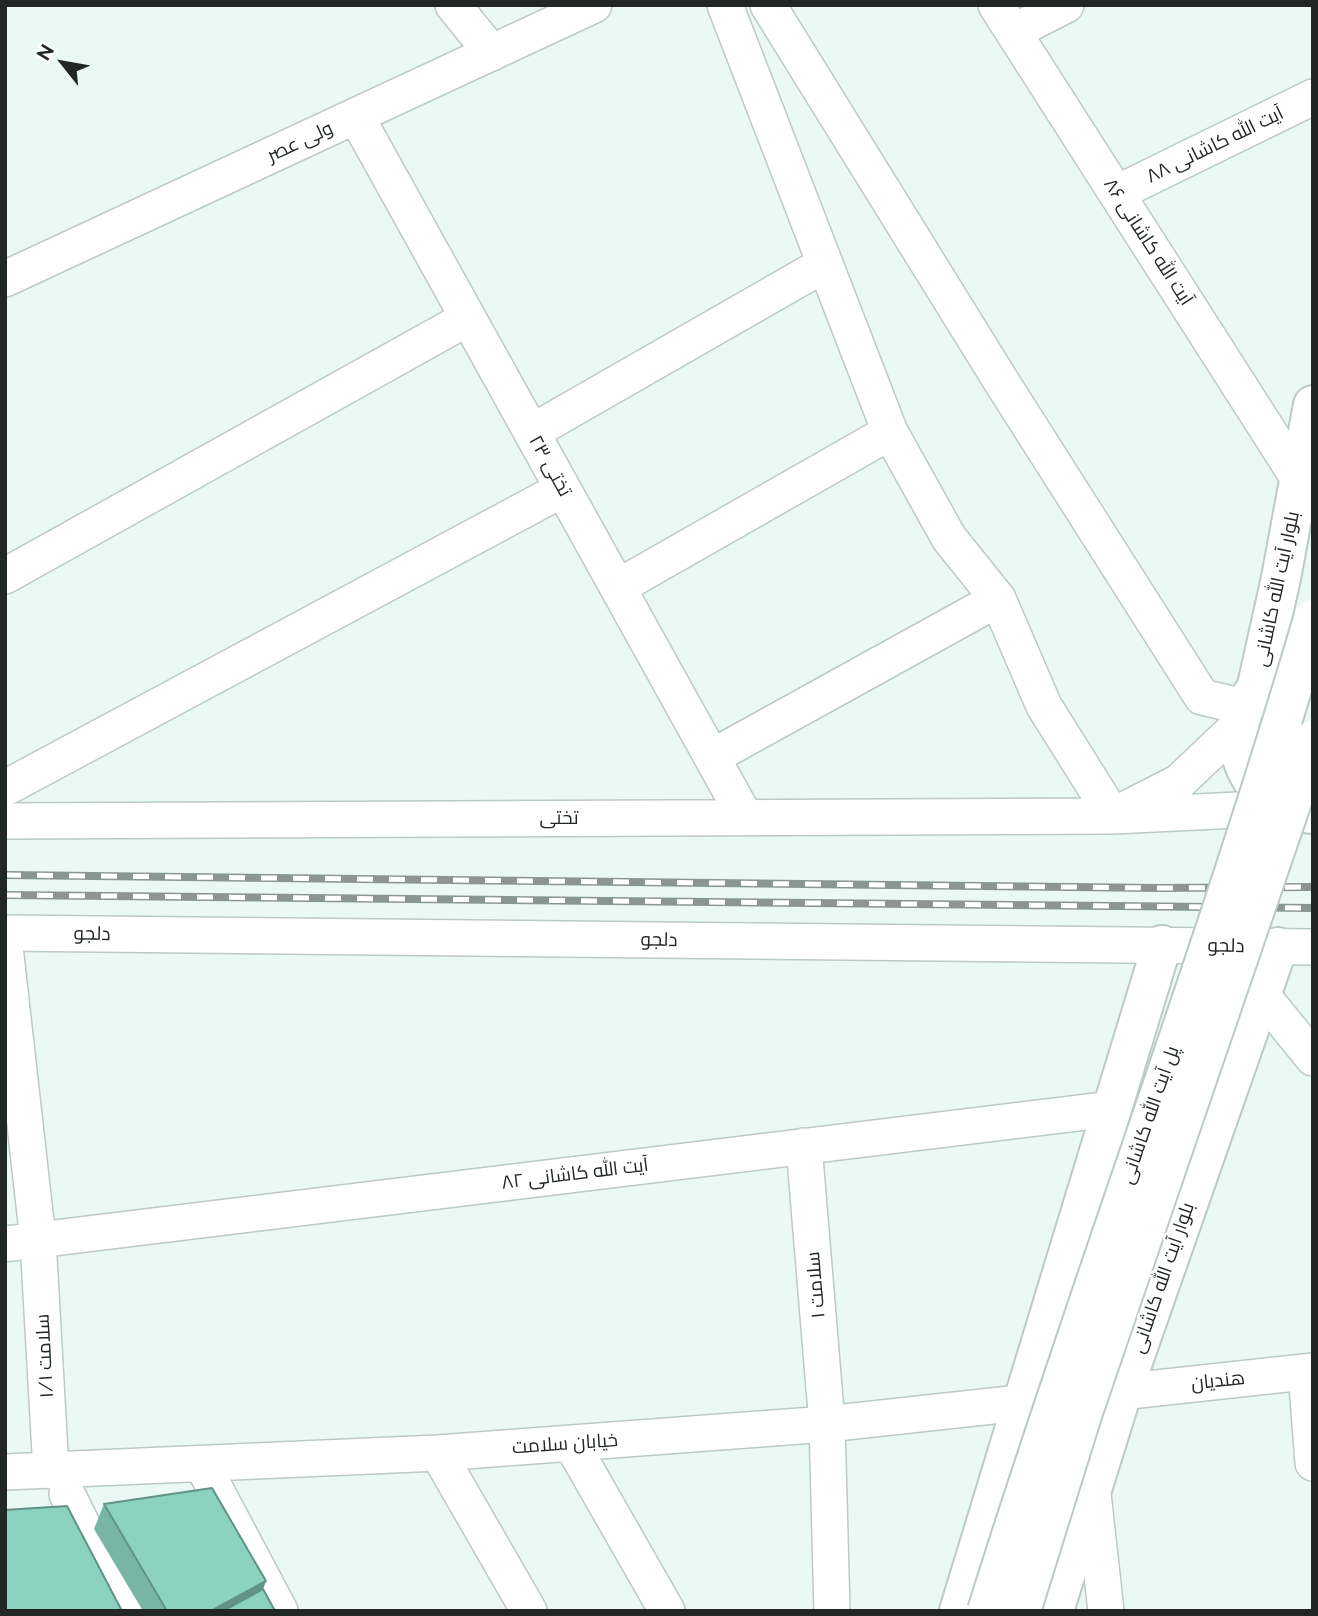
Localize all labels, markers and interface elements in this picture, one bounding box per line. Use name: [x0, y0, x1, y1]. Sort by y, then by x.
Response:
north arrow: [28, 28, 98, 98]
text: N: [32, 40, 58, 64]
street label: آیت الله کاشانی ۸۸: [1143, 102, 1287, 188]
street label: ولی عصر: [264, 117, 336, 167]
street label: آیت الله کاشانی ۸۶: [1098, 174, 1198, 310]
street label: تختی ۲۳: [524, 431, 576, 501]
street label: بلوار آیت الله کاشانی: [1249, 509, 1305, 669]
street label: تختی: [540, 807, 578, 829]
street label: دلجو: [73, 922, 111, 946]
street label: دلجو: [640, 928, 678, 952]
street label: دلجو: [1207, 934, 1245, 958]
street label: پل آیت الله کاشانی: [1116, 1043, 1184, 1187]
street label: آیت الله کاشانی ۸۲: [500, 1154, 650, 1194]
street label: بلوار آیت الله کاشانی: [1126, 1200, 1200, 1356]
street label: سلامت ۱: [802, 1251, 830, 1319]
street label: سلامت ۱/۱: [31, 1313, 59, 1399]
street label: هندیان: [1190, 1367, 1246, 1395]
street label: خیابان سلامت: [511, 1429, 619, 1459]

